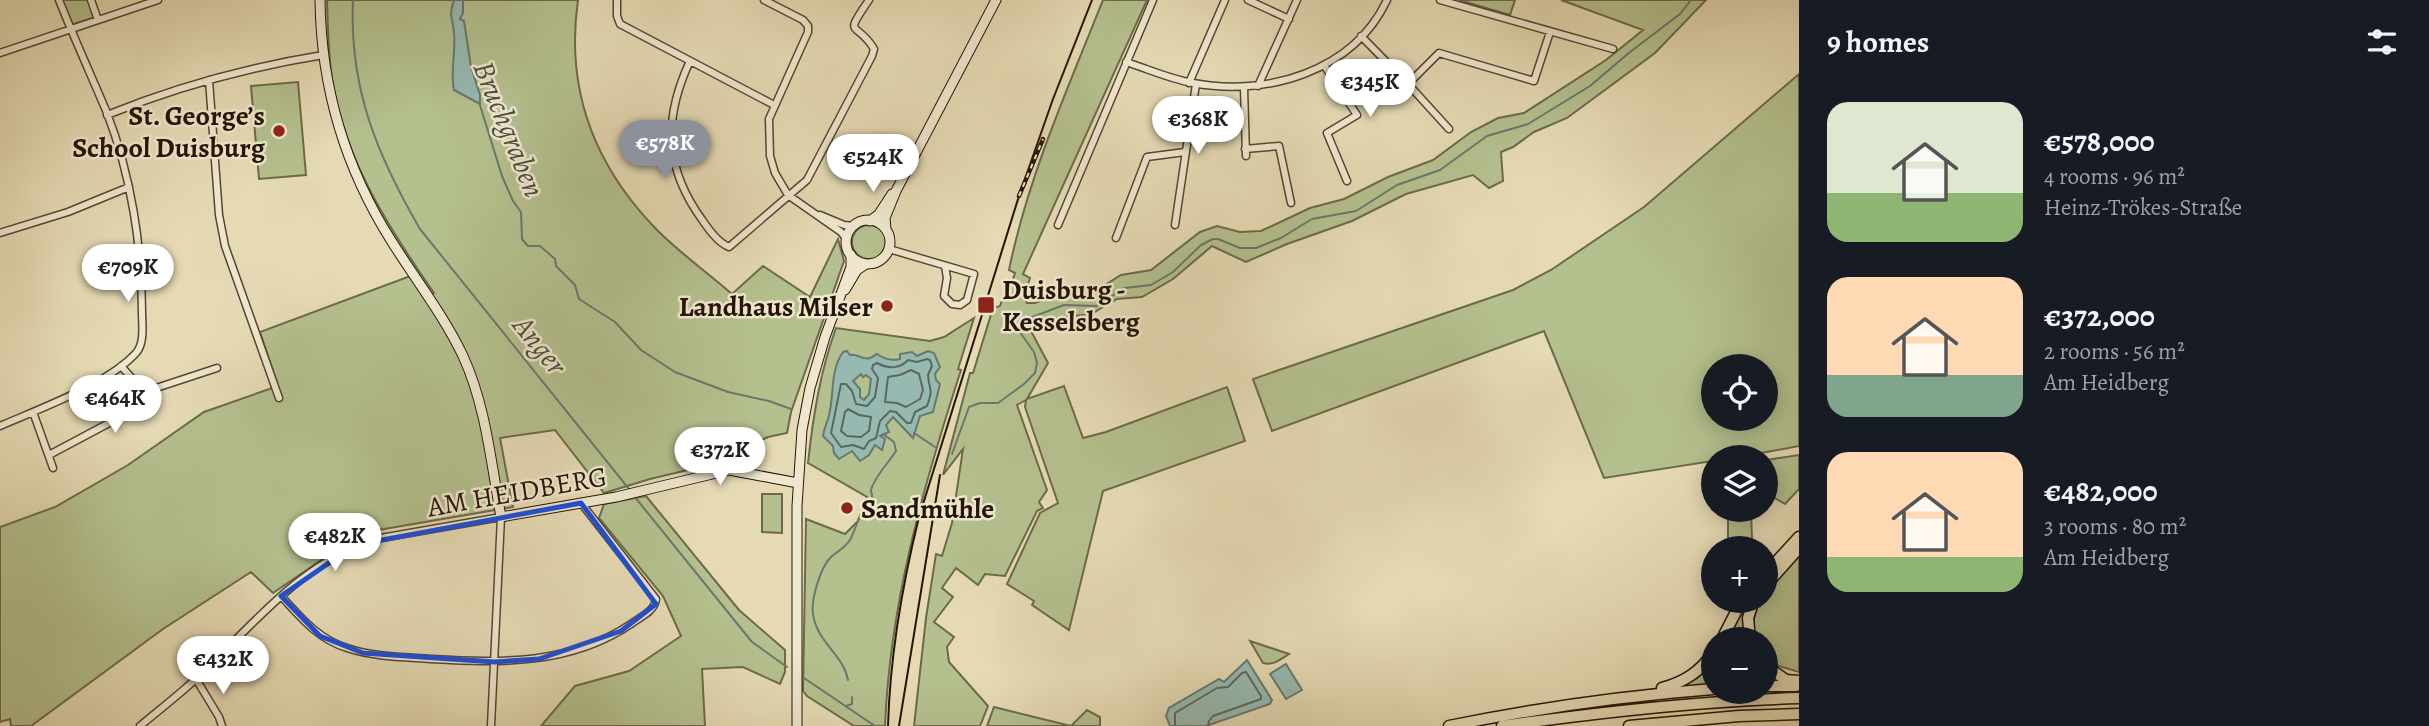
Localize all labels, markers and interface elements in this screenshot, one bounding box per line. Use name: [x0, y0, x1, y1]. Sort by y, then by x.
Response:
text: 9 homes: [1827, 22, 1929, 62]
icon: filters: [2363, 23, 2401, 61]
water label: Bruchgraben: [464, 55, 554, 203]
pin: €345K: [1321, 60, 1419, 119]
text: €345K: [1341, 66, 1399, 97]
pin: €368K: [1149, 96, 1247, 156]
place label: St. George’s School Duisburg: [72, 97, 266, 167]
text: €368K: [1168, 103, 1228, 134]
pin: €578K: [616, 120, 714, 180]
text: €578,000: [2044, 121, 2155, 161]
marker: St. George’s School Duisburg: [271, 123, 287, 139]
text: €578K: [636, 127, 695, 158]
icon: home: [1883, 130, 1967, 214]
pin: €524K: [824, 134, 922, 194]
text: €524K: [843, 141, 903, 172]
text: 4 rooms · 96 m²: [2044, 161, 2185, 192]
text: Heinz-Trökes-Straße: [2044, 192, 2242, 223]
pin: €709K: [79, 244, 177, 304]
text: €709K: [98, 251, 158, 282]
place label: Duisburg - Kesselsberg: [1002, 271, 1141, 341]
place label: Landhaus Milser: [679, 288, 873, 326]
marker: Duisburg - Kesselsberg: [976, 295, 996, 315]
text: €372,000: [2044, 296, 2155, 336]
marker: Landhaus Milser: [879, 298, 895, 314]
water label: Anger: [503, 305, 577, 384]
icon: home: [1883, 305, 1967, 389]
text: 2 rooms · 56 m²: [2044, 336, 2185, 367]
map controls: [1701, 354, 1778, 704]
button: locate: [1701, 354, 1778, 431]
text: Am Heidberg: [2044, 367, 2169, 398]
pin: €464K: [66, 376, 164, 435]
text: €464K: [85, 382, 145, 413]
pin: €372K: [671, 428, 769, 487]
text: €372K: [690, 434, 750, 465]
button: layers: [1701, 445, 1778, 522]
street label: AM HEIDBERG: [423, 457, 610, 527]
text: €482,000: [2044, 471, 2158, 511]
icon: home: [1883, 480, 1967, 564]
place label: Sandmühle: [861, 490, 994, 528]
marker: Sandmühle: [839, 500, 855, 516]
text: 3 rooms · 80 m²: [2044, 511, 2186, 542]
pin: €482K: [286, 514, 384, 573]
text: €482K: [304, 520, 366, 551]
button: +: [1701, 536, 1778, 613]
text: Am Heidberg: [2044, 542, 2169, 573]
button: −: [1701, 627, 1778, 704]
pin: €432K: [174, 636, 272, 696]
text: €432K: [193, 643, 253, 674]

